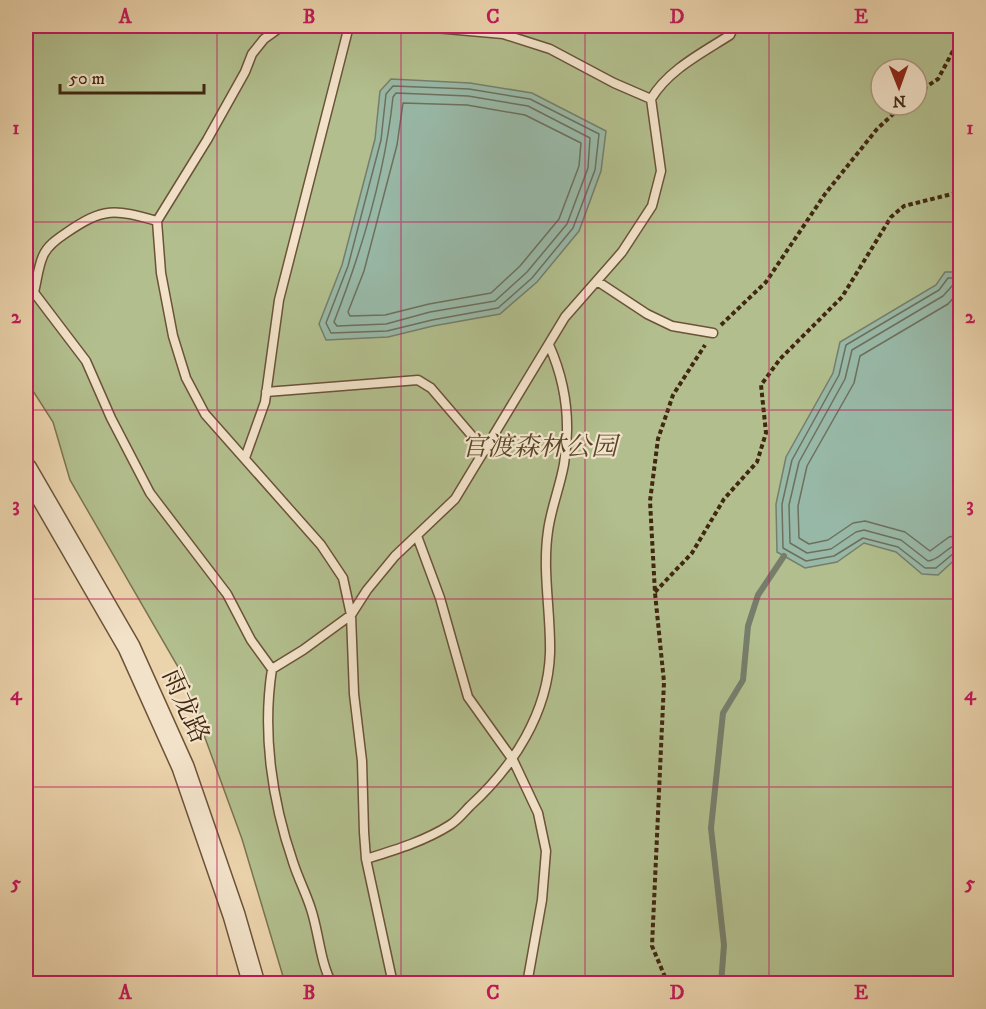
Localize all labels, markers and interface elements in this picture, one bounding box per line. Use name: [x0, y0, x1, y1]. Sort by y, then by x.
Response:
text: A: [118, 5, 133, 30]
text: B: [303, 5, 315, 30]
text: C: [486, 5, 500, 30]
text: D: [670, 5, 685, 30]
text: E: [854, 5, 868, 30]
scale bar: [60, 57, 204, 95]
north arrow: [869, 57, 929, 117]
text: 50 m: [69, 68, 105, 90]
text: N: [893, 91, 906, 111]
text: 1: [12, 116, 20, 141]
text: 1: [966, 116, 974, 141]
text: 2: [11, 305, 22, 330]
text: 2: [965, 305, 976, 330]
park label: 官渡森林公园: [461, 431, 621, 464]
text: 3: [12, 493, 20, 518]
text: 3: [966, 493, 974, 518]
street label: 雨龙路: [154, 664, 216, 748]
text: 4: [10, 682, 23, 707]
text: 4: [964, 682, 977, 707]
text: 5: [10, 871, 21, 896]
text: 5: [964, 871, 975, 896]
text: A: [118, 981, 133, 1006]
text: B: [303, 981, 315, 1006]
text: C: [486, 981, 500, 1006]
text: D: [670, 981, 685, 1006]
text: E: [854, 981, 868, 1006]

